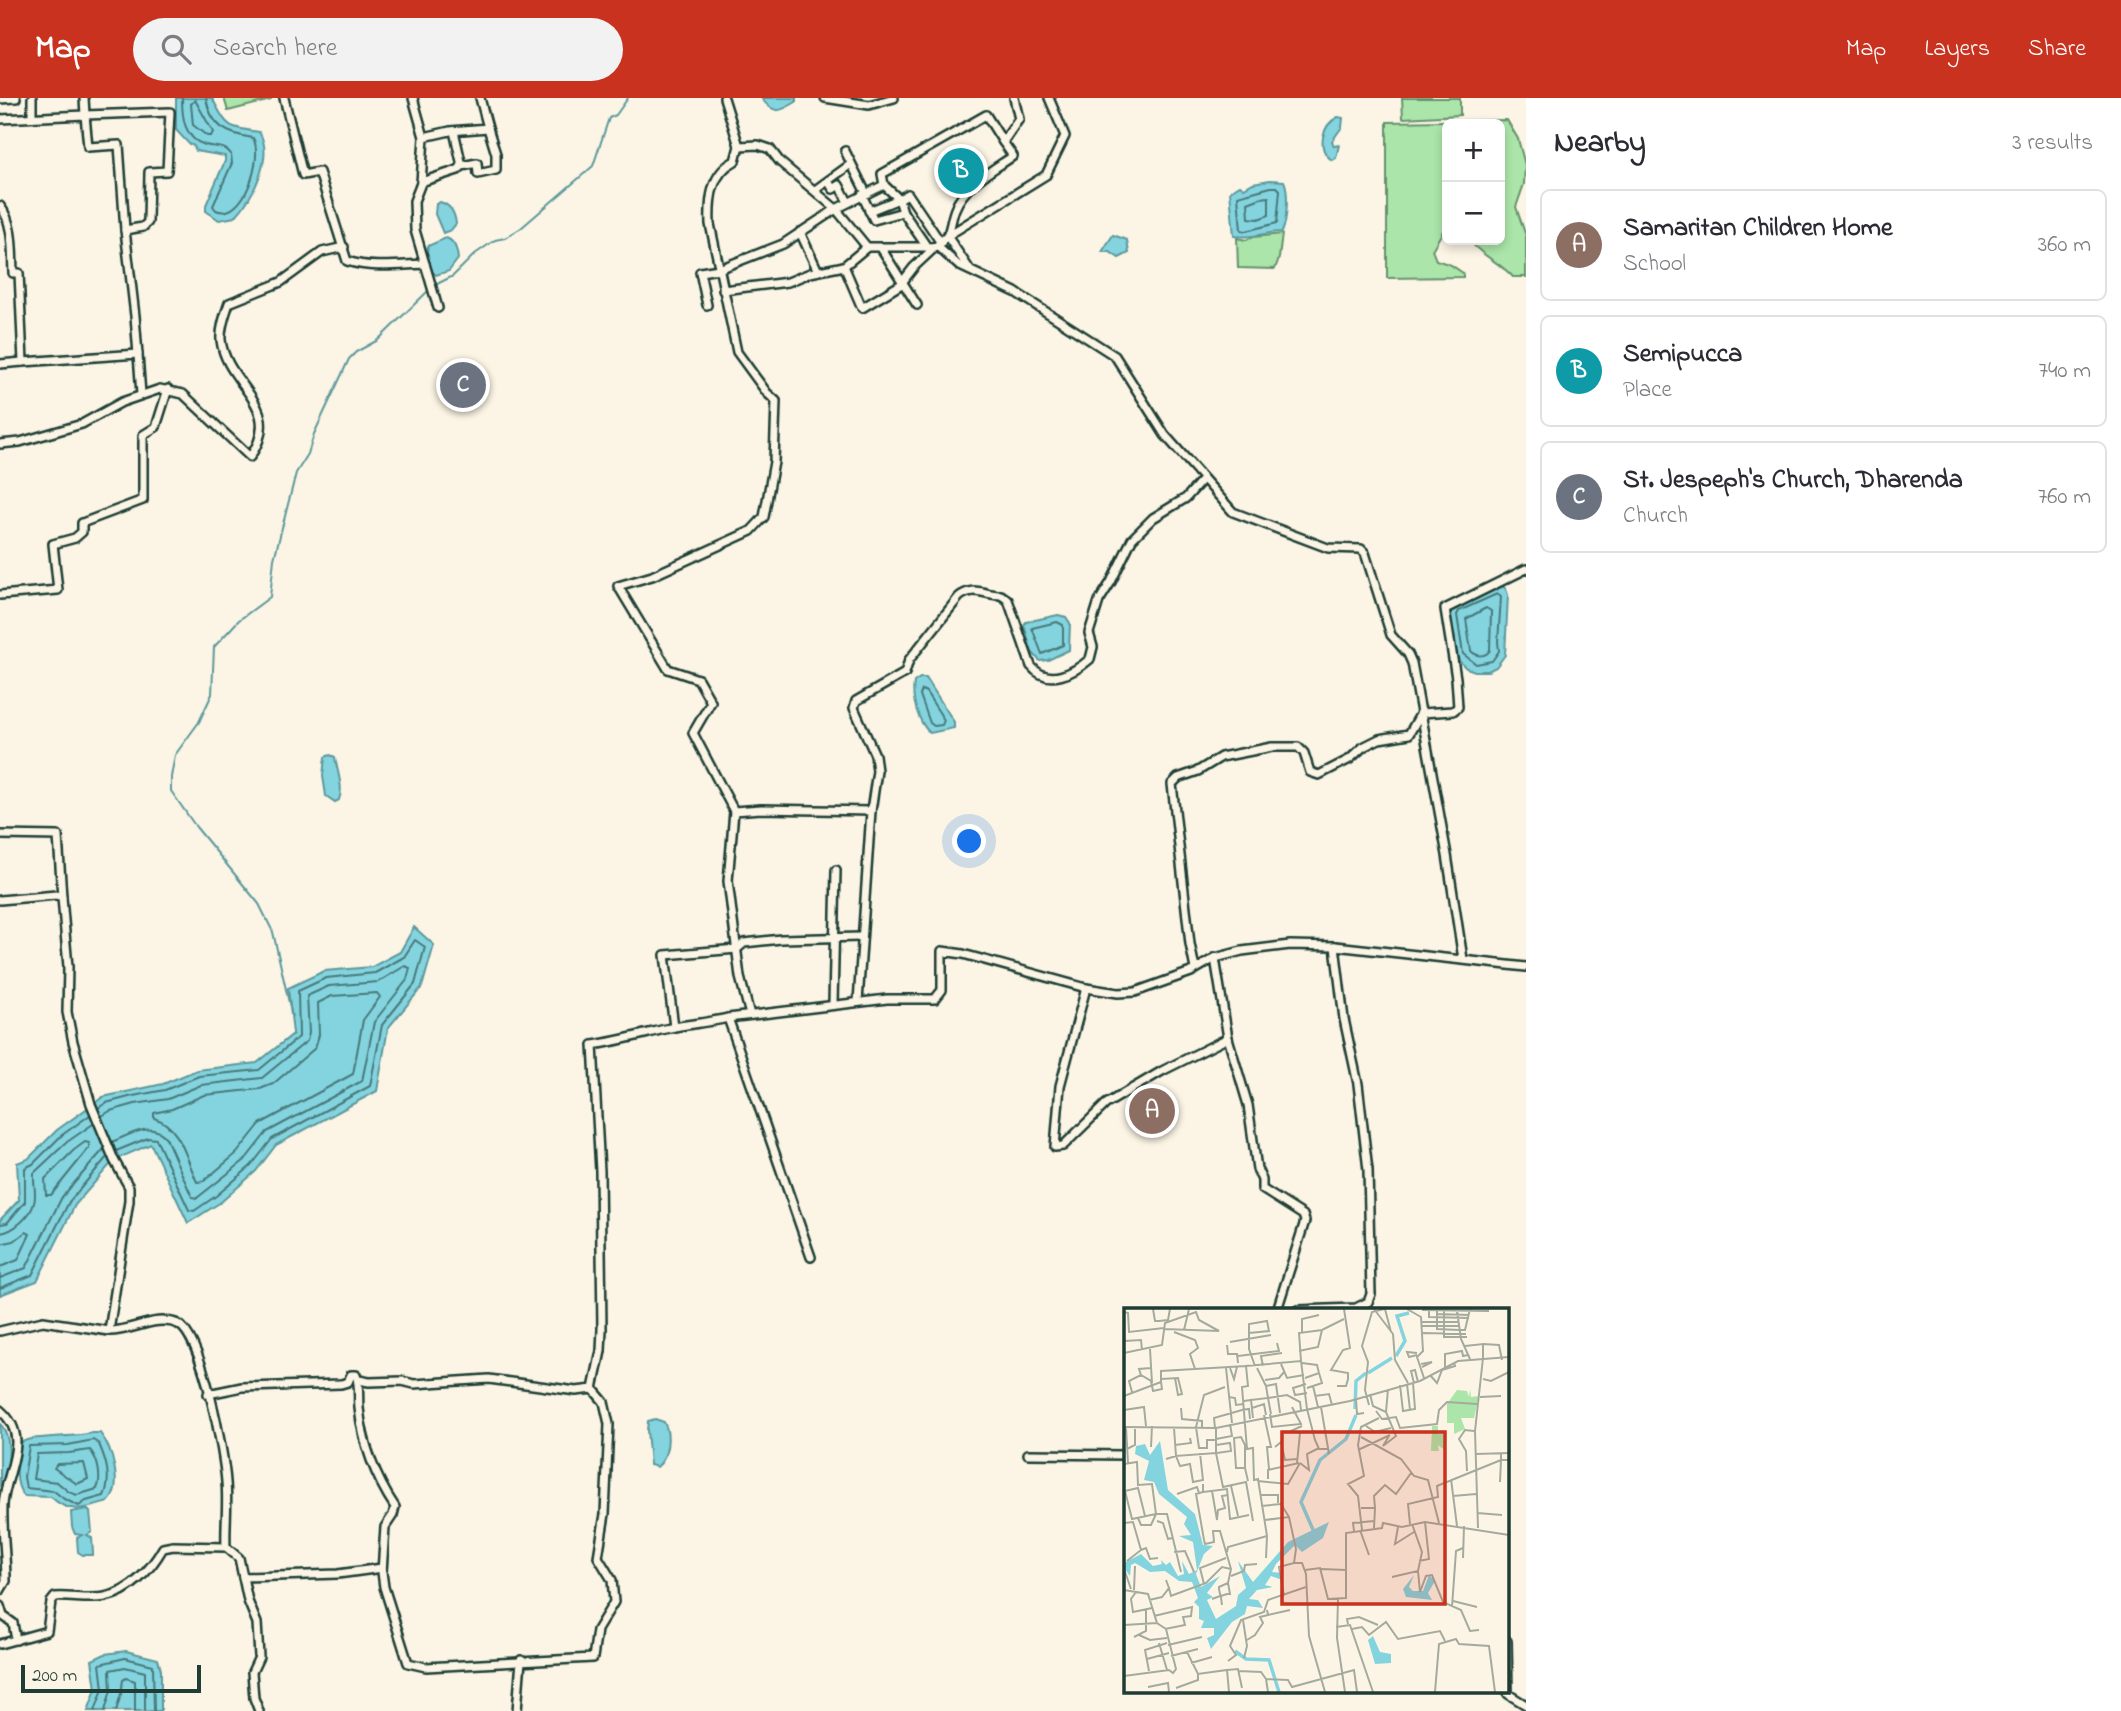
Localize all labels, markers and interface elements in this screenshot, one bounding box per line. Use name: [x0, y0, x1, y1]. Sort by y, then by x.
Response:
search box: [133, 18, 623, 81]
text: Map: [35, 25, 91, 73]
icon: search: [157, 30, 195, 68]
text: Search here: [213, 30, 337, 68]
text: Map: [1846, 32, 1886, 67]
text: Layers: [1924, 32, 1990, 67]
text: Share: [2028, 32, 2086, 67]
map controls: [1442, 119, 1505, 245]
button: +: [1442, 119, 1505, 182]
text: Nearby: [1554, 122, 1646, 166]
text: 3 results: [2012, 127, 2093, 160]
pin: B: [938, 145, 984, 197]
button: −: [1442, 182, 1505, 245]
text: Samaritan Children Home: [1623, 210, 1893, 248]
text: A: [1572, 229, 1586, 262]
text: 360 m: [2038, 229, 2091, 262]
text: School: [1623, 248, 1686, 281]
text: Semipucca: [1623, 336, 1742, 374]
text: B: [1571, 355, 1587, 388]
text: 740 m: [2039, 355, 2091, 388]
pin: C: [440, 359, 486, 411]
text: Place: [1623, 374, 1672, 407]
text: St. Jespeph's Church, Dharenda: [1623, 462, 1963, 500]
text: C: [1573, 481, 1585, 514]
text: 760 m: [2038, 481, 2091, 514]
text: Church: [1623, 500, 1688, 533]
your location: [952, 824, 986, 858]
pin: A: [1129, 1085, 1175, 1137]
inset map: [1124, 1308, 1508, 1694]
scale bar: [21, 1662, 201, 1694]
text: 200 m: [32, 1663, 77, 1690]

